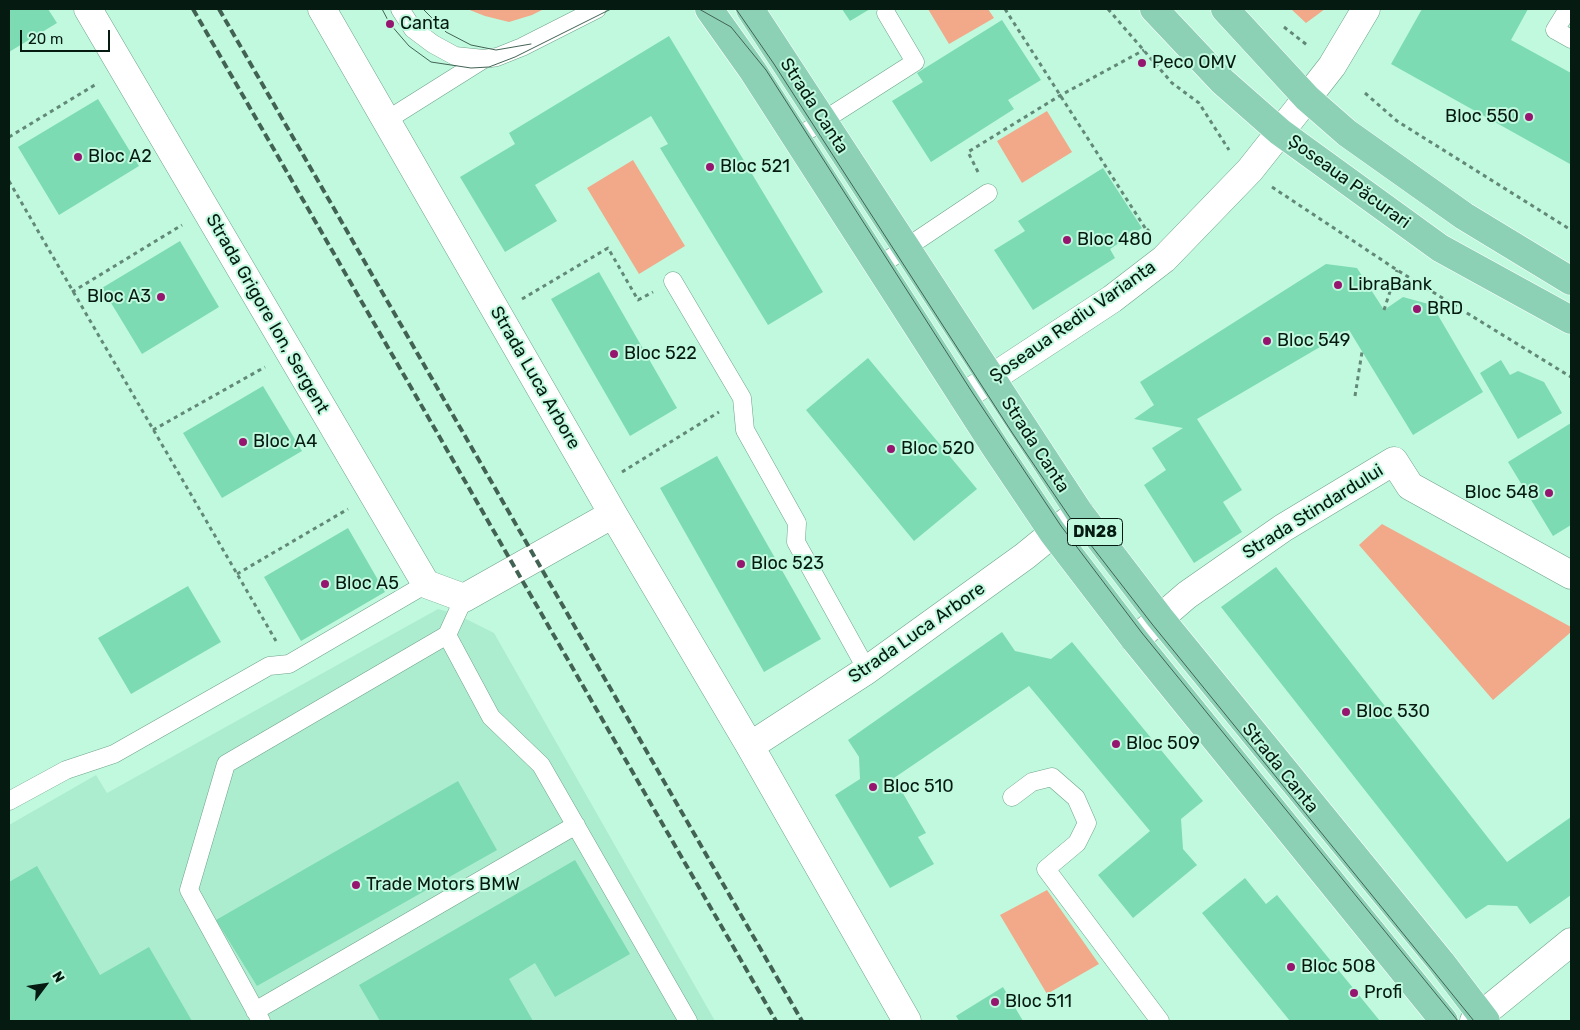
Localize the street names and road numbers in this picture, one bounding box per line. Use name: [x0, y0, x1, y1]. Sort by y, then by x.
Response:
street label: Strada Canta: [775, 54, 853, 158]
street label: Șoseaua Păcurari: [1284, 130, 1414, 234]
street label: Strada Grigore Ion, Sergent: [201, 210, 333, 418]
street label: Șoseaua Rediu Varianta: [986, 256, 1160, 388]
street label: Strada Luca Arbore: [485, 303, 585, 453]
street label: Strada Canta: [996, 393, 1074, 497]
street label: Strada Stindardului: [1239, 460, 1387, 564]
road number: DN28: [1068, 518, 1122, 546]
street label: Strada Luca Arbore: [845, 578, 989, 688]
street label: Strada Canta: [1237, 719, 1323, 817]

